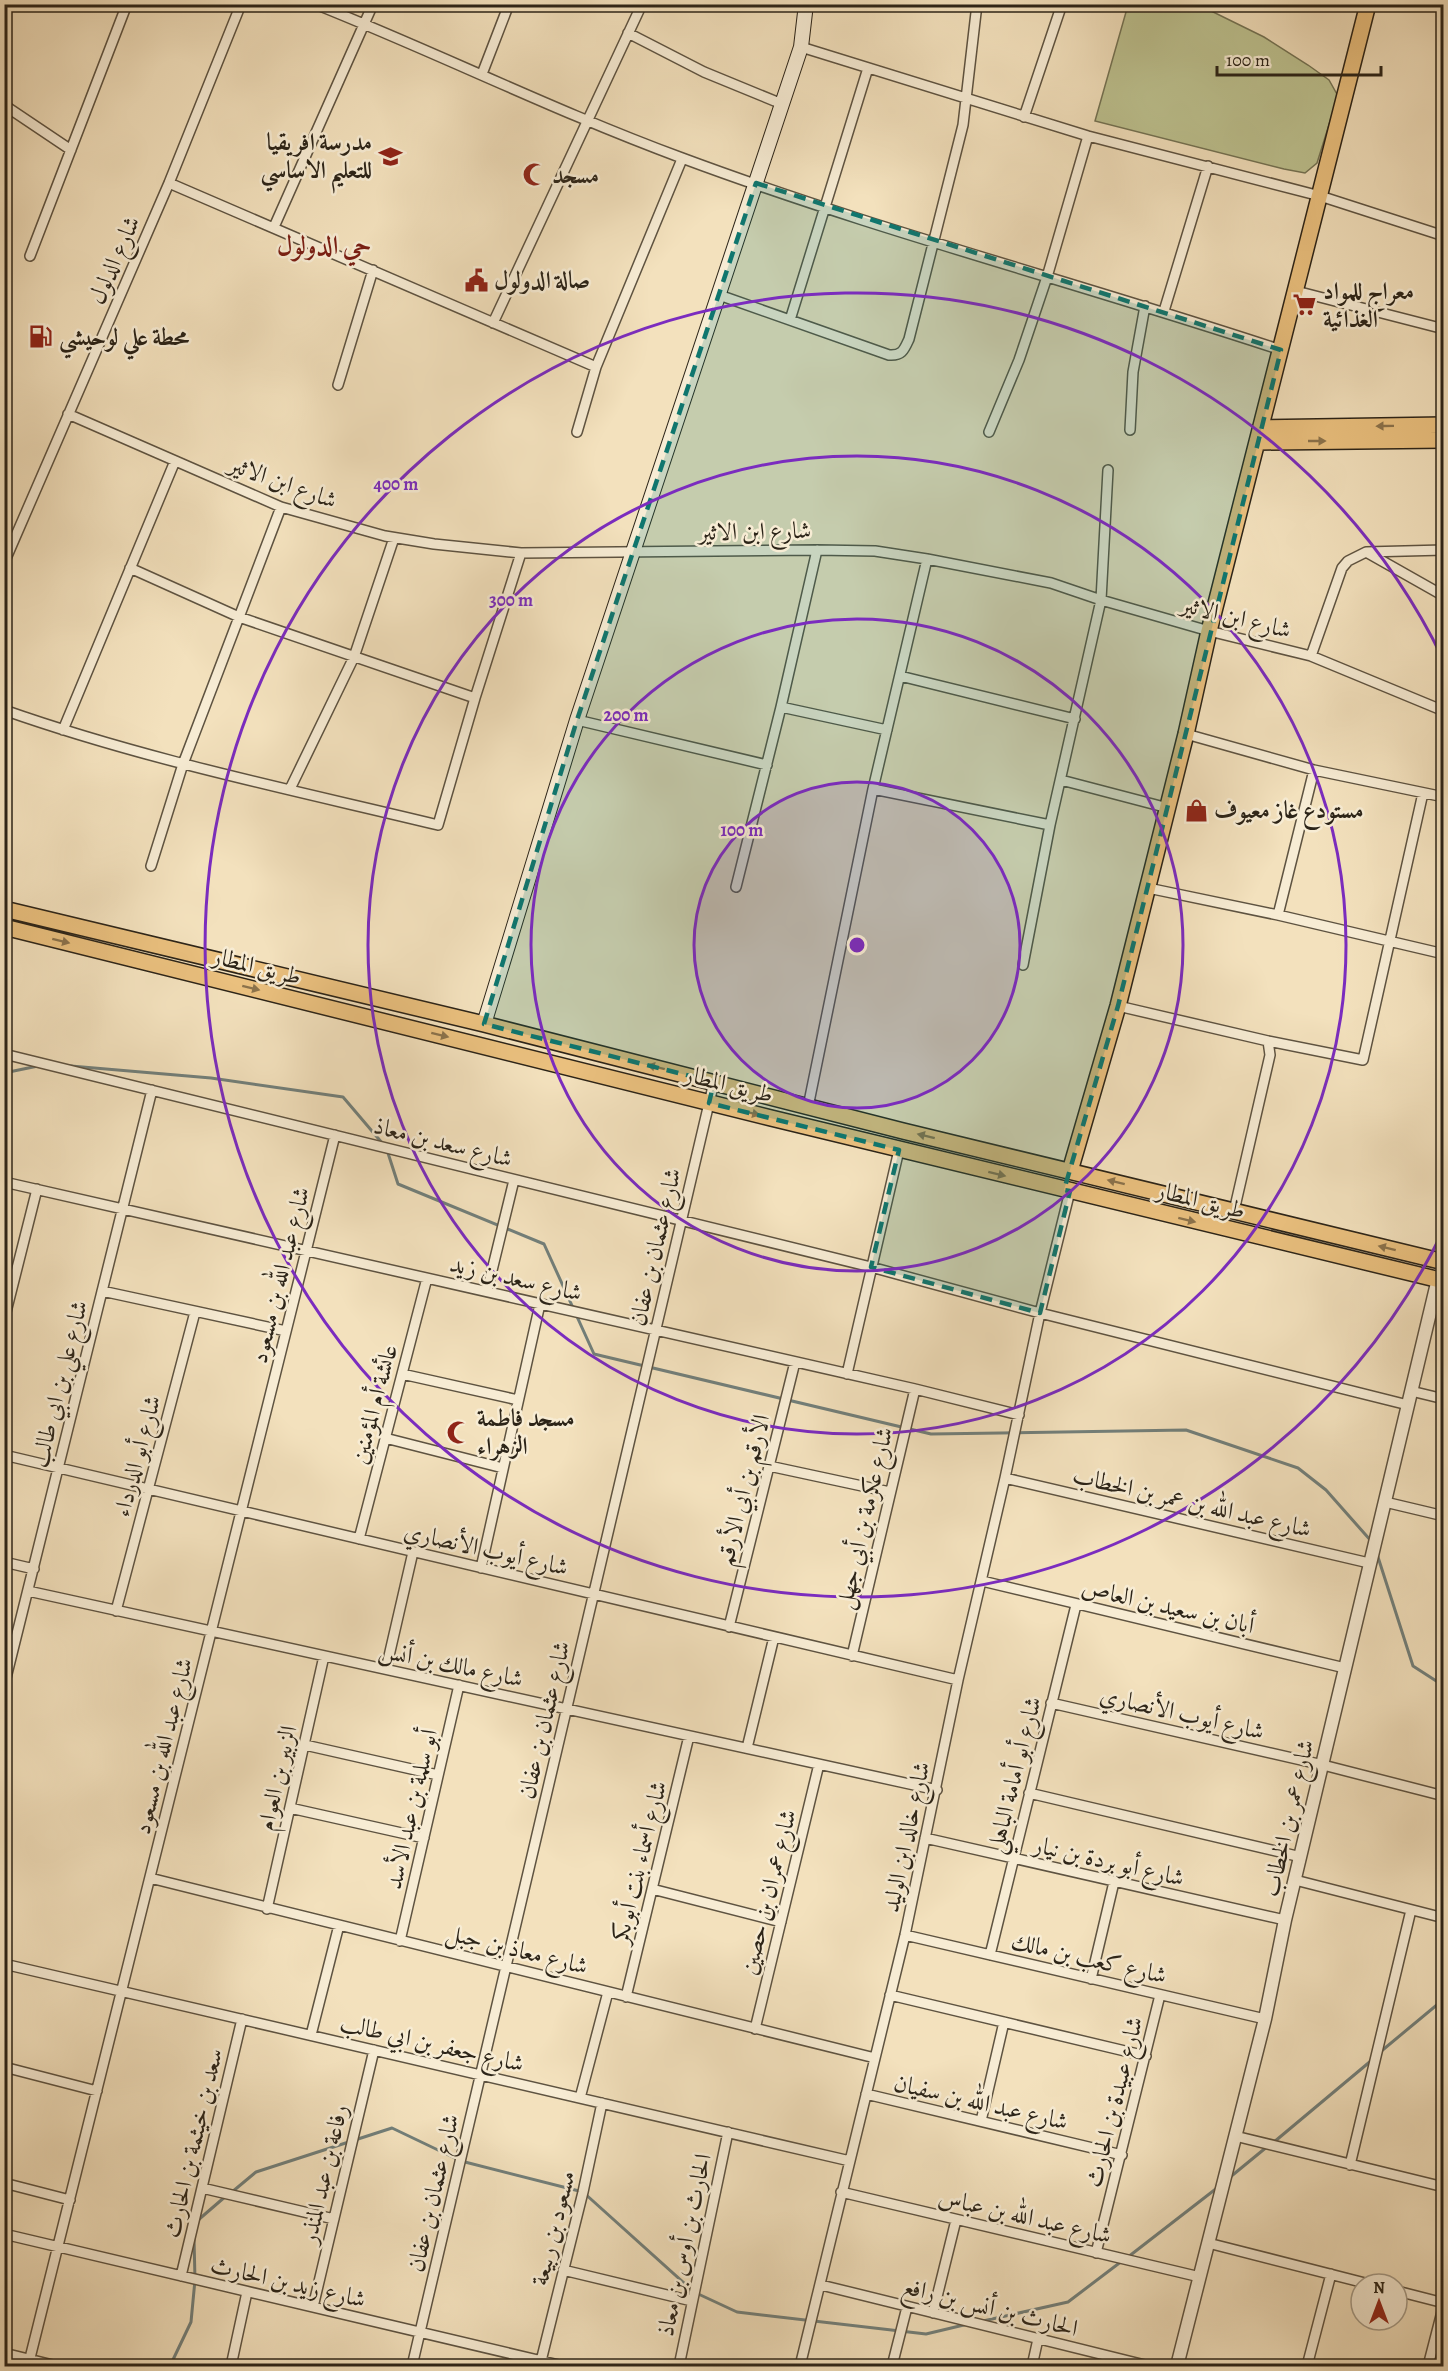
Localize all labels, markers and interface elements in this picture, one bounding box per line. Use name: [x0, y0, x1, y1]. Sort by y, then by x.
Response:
scale bar: [1217, 39, 1380, 77]
text: 100 m: [1226, 48, 1270, 72]
place label: مدرسة افريقيا للتعليم الاساسي: [261, 126, 372, 194]
school or university icon: مدرسة افريقيا للتعليم الاساسي: [377, 143, 403, 169]
place label: مسجد: [552, 159, 599, 191]
mosque icon: مسجد: [521, 162, 547, 188]
street label: شارع الدلول: [80, 211, 151, 311]
district label: حي الدولول: [277, 228, 371, 267]
place label: صالة الدولول: [494, 264, 590, 296]
public building icon: صالة الدولول: [463, 267, 489, 293]
place label: معراج للمواد الغذائية: [1323, 275, 1414, 335]
supermarket icon: معراج للمواد الغذائية: [1292, 292, 1318, 318]
place label: محطة علي لوحيشي: [59, 321, 189, 360]
fuel station icon: محطة علي لوحيشي: [28, 324, 54, 350]
one-way arrow: [1376, 421, 1395, 431]
one-way arrow: [1308, 436, 1327, 446]
street label: شارع ابن الاثير: [220, 447, 341, 520]
text: 400 m: [374, 472, 418, 496]
street label: شارع ابن الاثير: [695, 514, 812, 552]
street label: شارع ابن الاثير: [1174, 587, 1295, 650]
text: 300 m: [489, 588, 533, 612]
text: 200 m: [603, 703, 649, 727]
place label: مستودع غاز معيوف: [1214, 794, 1364, 830]
shop icon: مستودع غاز معيوف: [1183, 797, 1209, 823]
text: 100 m: [721, 818, 763, 842]
centre of rings: [847, 935, 867, 955]
one-way arrow: [52, 937, 70, 946]
street label: طريق المطار: [207, 939, 305, 992]
one-way arrow: [241, 983, 260, 993]
one-way arrow: [431, 1030, 449, 1040]
street label: طريق المطار: [679, 1057, 777, 1110]
one-way arrow: [647, 1062, 665, 1072]
street label: شارع سعد بن معاذ: [369, 1109, 516, 1179]
one-way arrow: [742, 1109, 760, 1119]
one-way arrow: [917, 1131, 935, 1141]
street label: شارع عثمان بن عفان: [621, 1165, 693, 1330]
one-way arrow: [988, 1169, 1006, 1179]
street label: طريق المطار: [1151, 1173, 1249, 1226]
one-way arrow: [1106, 1177, 1125, 1187]
street label: شارع عبد الله بن مسعود: [240, 1183, 321, 1368]
one-way arrow: [1177, 1215, 1196, 1225]
one-way arrow: [1377, 1243, 1396, 1253]
street label: شارع سعد بن زيد: [446, 1247, 585, 1313]
street label: شارع علي بن ابي طالب: [23, 1297, 102, 1473]
street label: عائشة أم المؤمنين: [342, 1340, 410, 1469]
street label: شارع أبو الدرداء: [104, 1391, 172, 1521]
place label: مسجد فاطمة الزهراء: [477, 1402, 575, 1462]
street label: الأرقم بن أبي الأرقم: [708, 1411, 783, 1571]
mosque icon: مسجد فاطمة الزهراء: [446, 1419, 472, 1445]
street label: شارع عكرمة بن أبي جهل: [827, 1424, 904, 1613]
street label: شارع عبد الله بن عمر بن الخطاب: [1069, 1456, 1315, 1549]
street label: شارع أيوب الأنصاري: [400, 1514, 572, 1587]
street label: أبان بن سعيد بن العاص: [1078, 1570, 1258, 1642]
street label: شارع مالك بن أنس: [375, 1632, 526, 1699]
street label: شارع عثمان بن عفان: [510, 1638, 582, 1803]
street label: شارع عبد الله بن مسعود: [123, 1654, 204, 1839]
street label: شارع أيوب الأنصاري: [1096, 1678, 1268, 1751]
street label: شارع أبو أمامة الباهلي: [978, 1693, 1056, 1859]
street label: الزبير بن العوام: [249, 1722, 310, 1835]
street label: أبو سلمة بن عبد الأسد: [376, 1725, 445, 1892]
street label: شارع عمر بن الخطاب: [1254, 1736, 1326, 1901]
street label: شارع خالد ابن الوليد: [874, 1759, 941, 1916]
street label: شارع أسماء بنت أبوبكر: [602, 1777, 679, 1951]
street label: شارع عمران بن حصين: [732, 1806, 808, 1979]
street label: شارع أبو بردة بن نيار: [1028, 1827, 1188, 1898]
street label: شارع معاذ بن جبل: [442, 1916, 591, 1986]
street label: شارع كعب بن مالك: [1007, 1925, 1170, 1995]
street label: شارع جعفر بن ابي طالب: [336, 2006, 527, 2084]
street label: شارع عبيدة بن الحارث: [1077, 2013, 1155, 2192]
street label: سعد بن خيثمة بن الحارث: [156, 2045, 230, 2241]
street label: شارع عبد الله بن سفيان: [890, 2063, 1072, 2141]
street label: رفاعة بن عبد المنذر: [292, 2101, 356, 2249]
street label: شارع عثمان بن عفان: [399, 2111, 471, 2276]
street label: الحارث بن أوس بن معاذ: [648, 2151, 719, 2339]
street label: مسعود بن ربيعة: [523, 2167, 583, 2289]
street label: شارع عبد الله بن عباس: [934, 2178, 1115, 2255]
street label: شارع زيد بن الحارث: [206, 2249, 369, 2319]
street label: الحارث بن أنس بن رافع: [897, 2269, 1082, 2350]
north arrow: [1349, 2272, 1409, 2332]
text: N: [1373, 2277, 1385, 2299]

